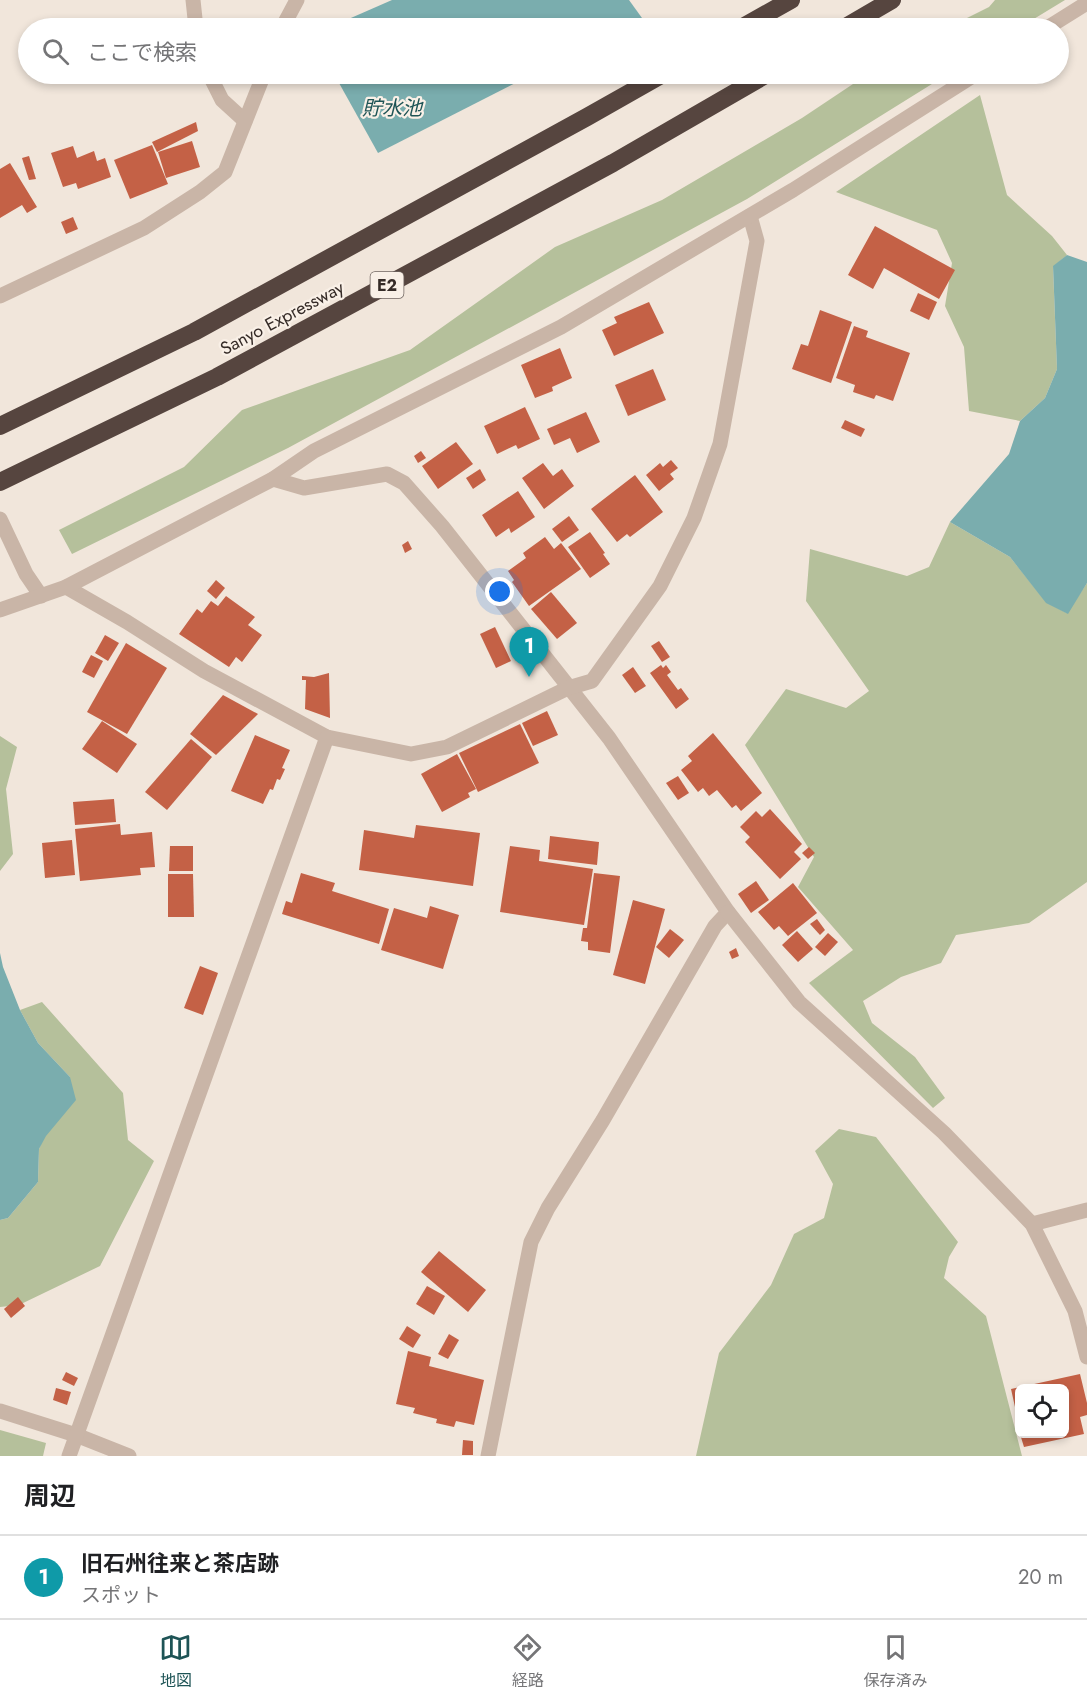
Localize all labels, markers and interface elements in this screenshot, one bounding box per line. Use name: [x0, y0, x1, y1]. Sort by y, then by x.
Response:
search box: [18, 18, 1069, 84]
icon: search: [39, 35, 72, 68]
text: ここで検索: [87, 36, 197, 68]
water label: 貯水池: [362, 94, 424, 123]
road number: E2: [370, 272, 404, 298]
street label: Sanyo Expressway: [215, 274, 349, 362]
your location: [485, 577, 514, 606]
pin: 1: [510, 628, 548, 677]
map controls: [1015, 1384, 1069, 1438]
button: locate: [1015, 1384, 1069, 1438]
text: 周辺: [24, 1477, 76, 1515]
text: 旧石州往来と茶店跡: [81, 1547, 279, 1579]
text: 1: [38, 1563, 49, 1592]
text: 20 m: [1018, 1563, 1063, 1592]
text: スポット: [81, 1581, 161, 1610]
tab: 地図: [159, 1631, 192, 1692]
tab: 経路: [511, 1631, 544, 1692]
tab: 保存済み: [863, 1631, 927, 1692]

